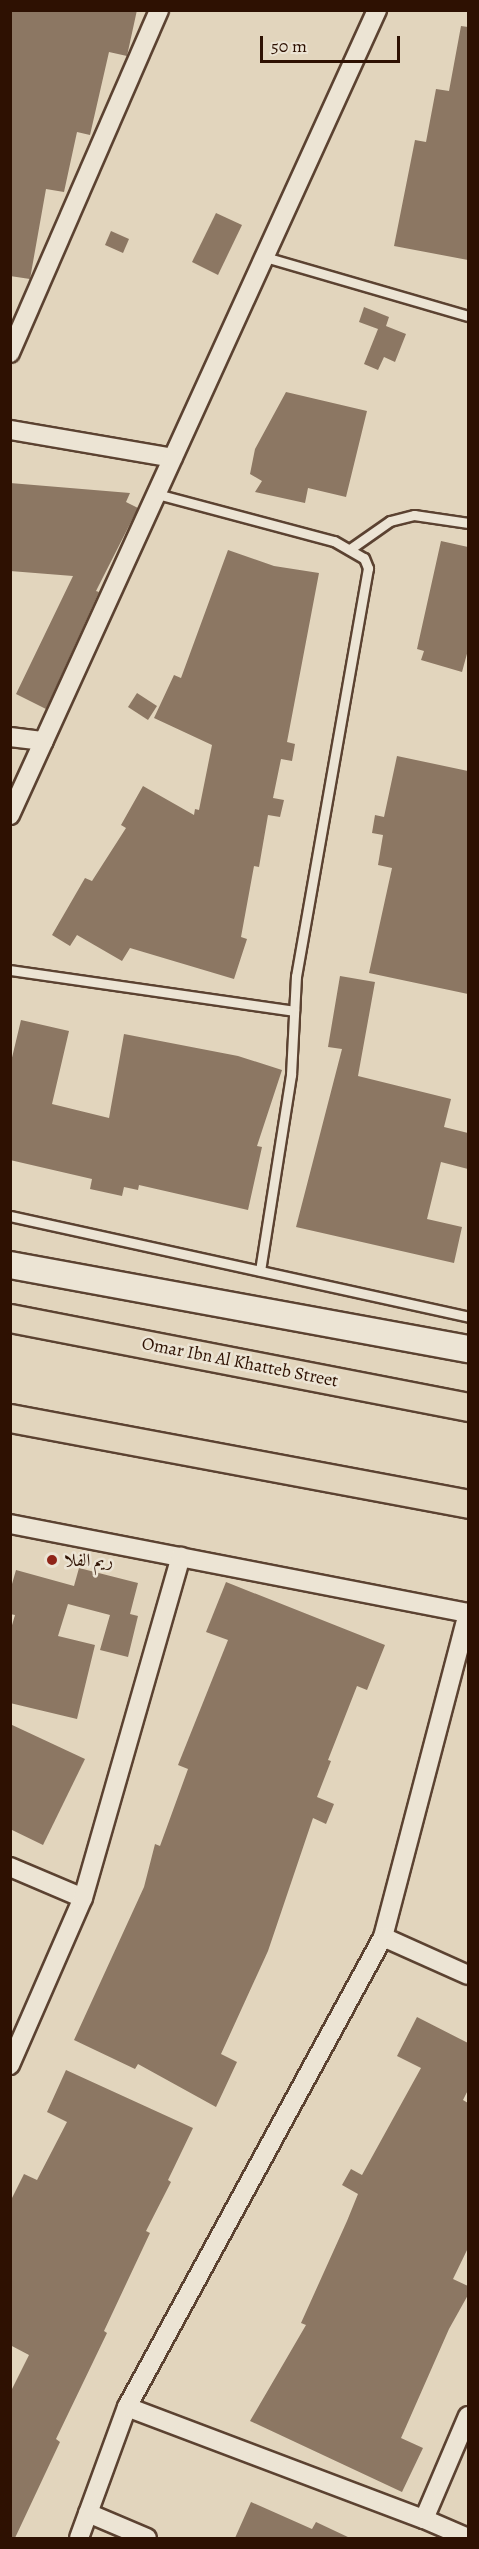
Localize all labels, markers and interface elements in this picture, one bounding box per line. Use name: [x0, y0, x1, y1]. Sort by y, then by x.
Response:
scale bar: [263, 24, 402, 62]
text: 50 m: [271, 34, 307, 58]
street label: Omar Ibn Al Khatteb Street: [140, 1332, 340, 1392]
place label: ريم الفلا: [64, 1549, 113, 1571]
marker: ريم الفلا: [45, 1553, 59, 1567]

